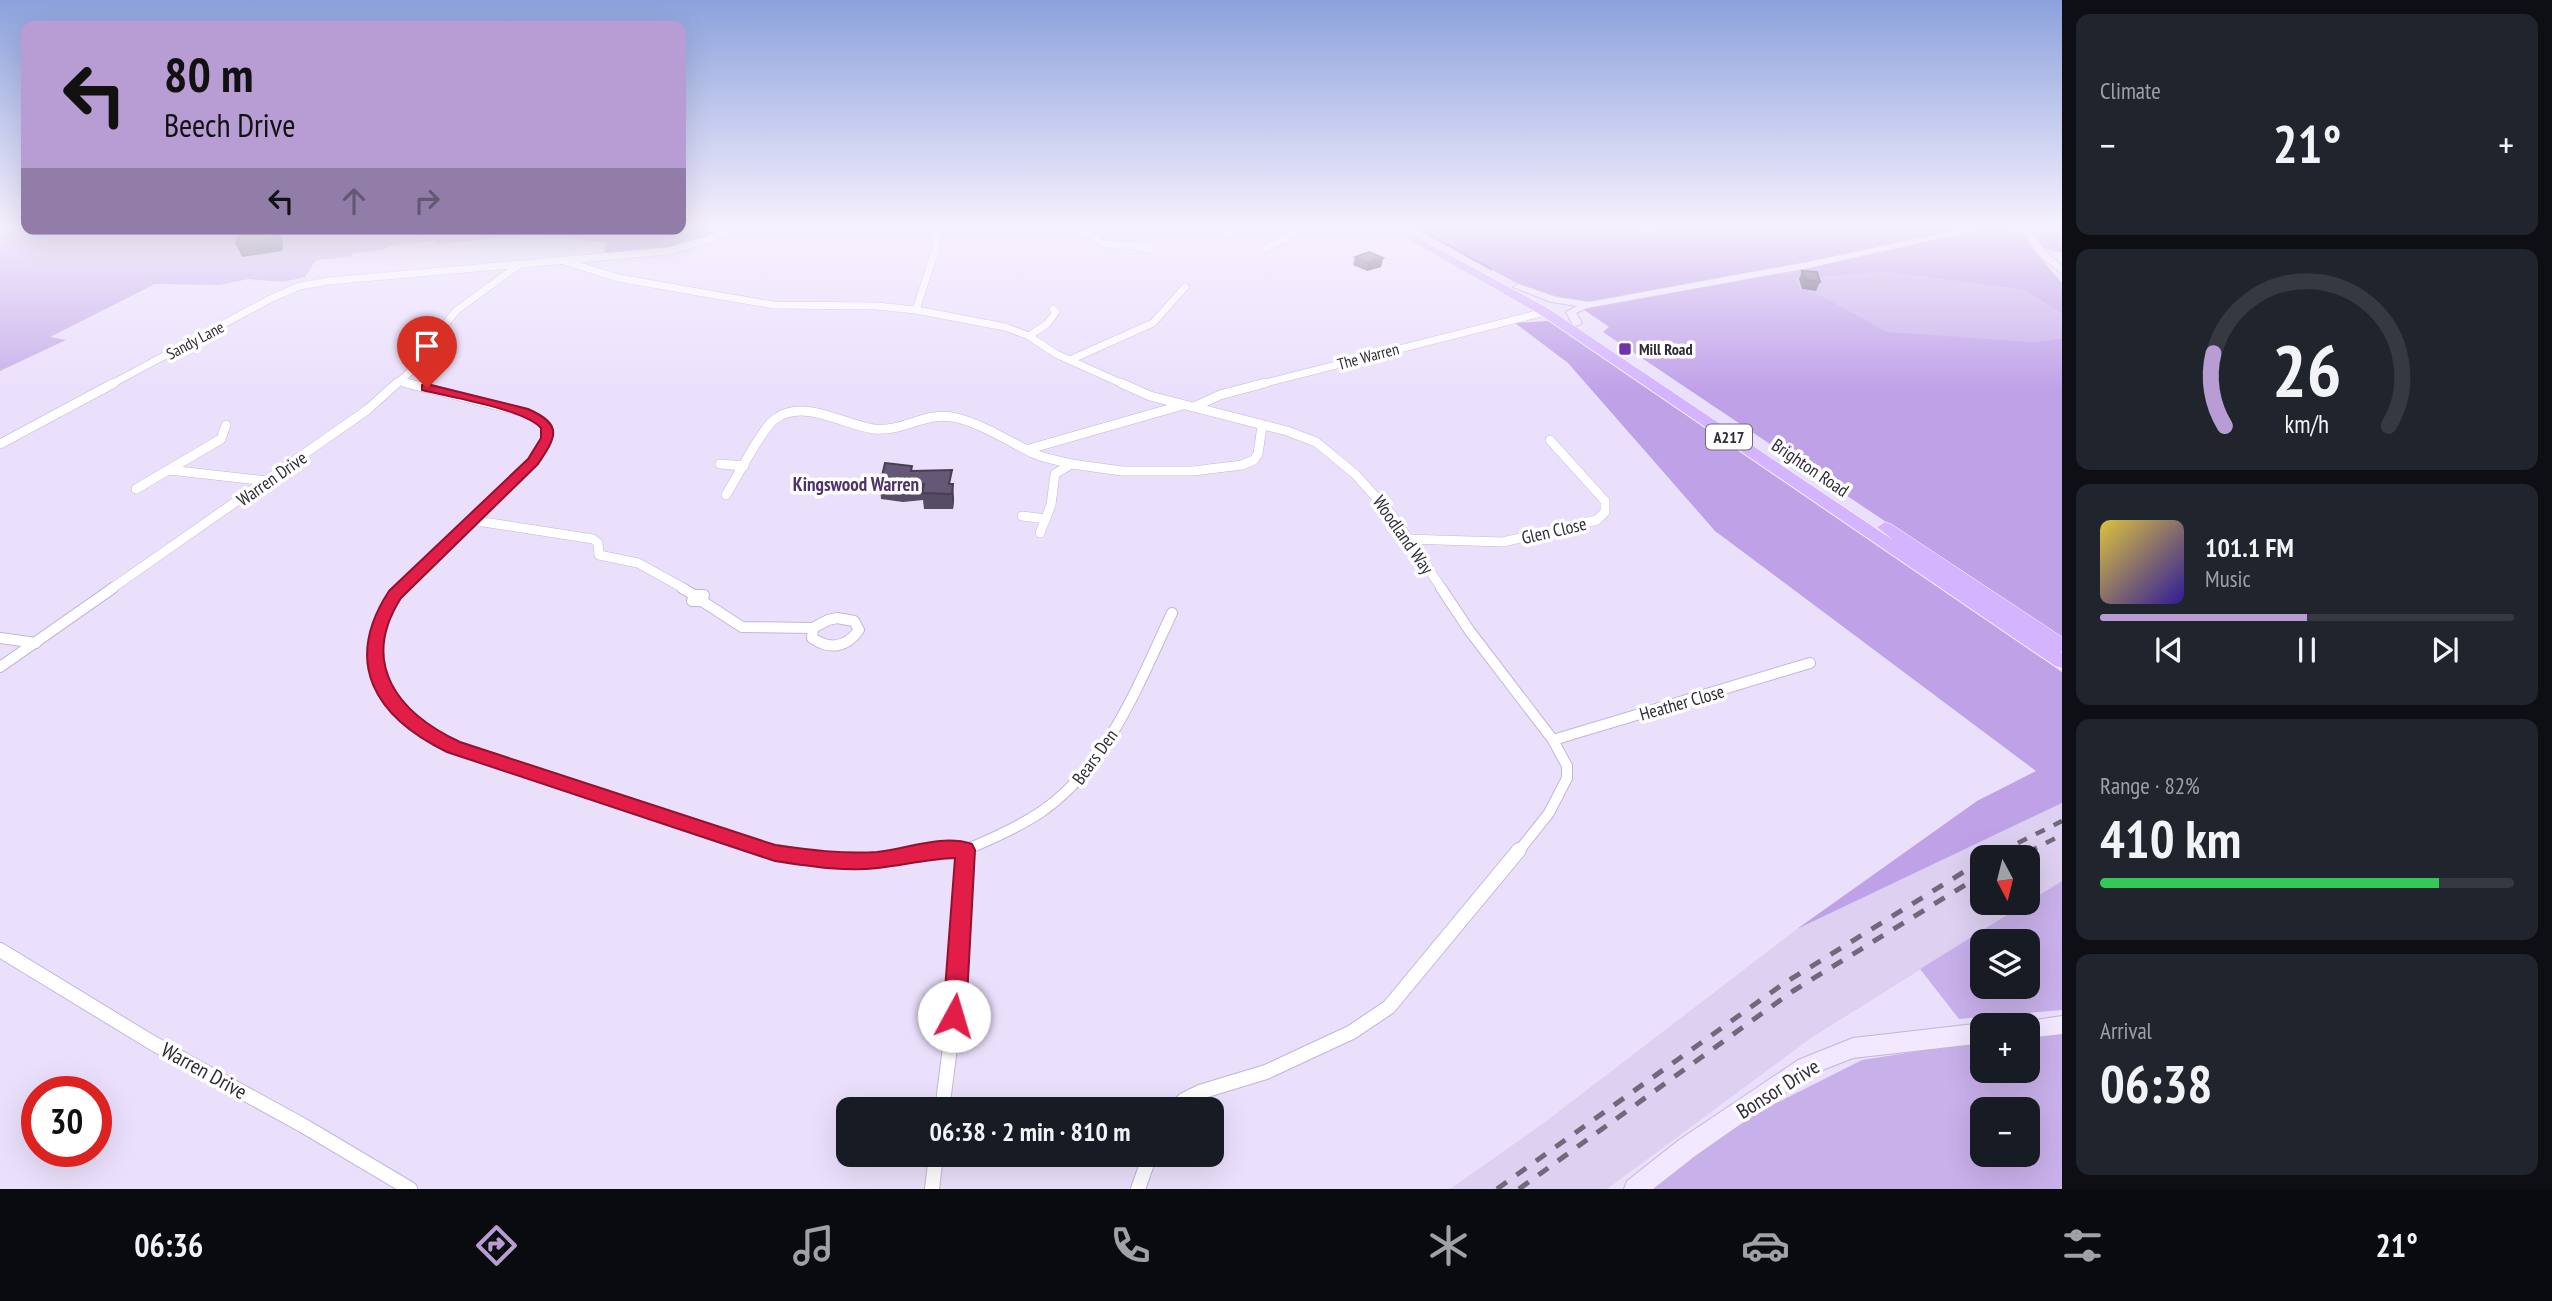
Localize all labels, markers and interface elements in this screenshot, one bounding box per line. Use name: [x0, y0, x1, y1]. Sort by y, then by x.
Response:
text: 80 m: [164, 42, 253, 106]
icon: left: [49, 49, 140, 140]
text: Climate: [2100, 76, 2161, 105]
text: Beech Drive: [164, 104, 295, 146]
text: 21°: [2273, 110, 2341, 177]
text: −: [2100, 120, 2116, 169]
text: +: [2498, 120, 2514, 169]
icon: left: [262, 182, 300, 220]
icon: ahead: [335, 182, 373, 220]
icon: right: [408, 182, 446, 220]
street label: Sandy Lane: [163, 316, 227, 364]
pin: [397, 316, 457, 388]
text: 26: [2272, 322, 2342, 416]
icon: arrive: [408, 327, 446, 365]
street label: The Warren: [1335, 338, 1401, 374]
place label: Mill Road: [1639, 339, 1693, 359]
marker: Mill Road: [1617, 341, 1633, 357]
text: km/h: [2285, 407, 2329, 439]
road number: A217: [1706, 424, 1752, 450]
street label: Brighton Road: [1767, 433, 1853, 502]
street label: Warren Drive: [232, 446, 311, 511]
district label: Kingswood Warren: [793, 472, 919, 496]
street label: Woodland Way: [1368, 491, 1439, 579]
street label: Glen Close: [1519, 512, 1589, 549]
text: 101.1 FM: [2205, 531, 2294, 564]
text: Music: [2205, 564, 2251, 593]
icon: previous: [2150, 631, 2188, 669]
icon: pause: [2288, 631, 2326, 669]
icon: next: [2426, 631, 2464, 669]
street label: Heather Close: [1637, 679, 1727, 726]
street label: Bears Den: [1067, 725, 1122, 789]
text: Range · 82%: [2100, 771, 2200, 800]
text: 410 km: [2100, 805, 2241, 872]
north arrow: [1970, 845, 2040, 915]
map controls: [1970, 845, 2040, 1167]
button: layers: [1970, 929, 2040, 999]
position arrow: [917, 979, 991, 1053]
button: +: [1970, 1013, 2040, 1083]
text: Arrival: [2100, 1016, 2152, 1045]
street label: Warren Drive: [157, 1036, 252, 1105]
text: 06:38: [2100, 1050, 2212, 1117]
street label: Bonsor Drive: [1731, 1053, 1824, 1125]
speed limit sign: 30: [21, 1076, 112, 1167]
button: −: [1970, 1097, 2040, 1167]
text: 06:38 · 2 min · 810 m: [930, 1115, 1130, 1148]
icon: directions: [472, 1221, 521, 1270]
icon: music: [789, 1221, 838, 1270]
icon: phone: [1106, 1221, 1155, 1270]
icon: climate: [1424, 1221, 1473, 1270]
icon: car: [1741, 1221, 1790, 1270]
icon: filters: [2058, 1221, 2107, 1270]
text: 06:36: [134, 1224, 203, 1266]
text: 21°: [2376, 1224, 2418, 1266]

